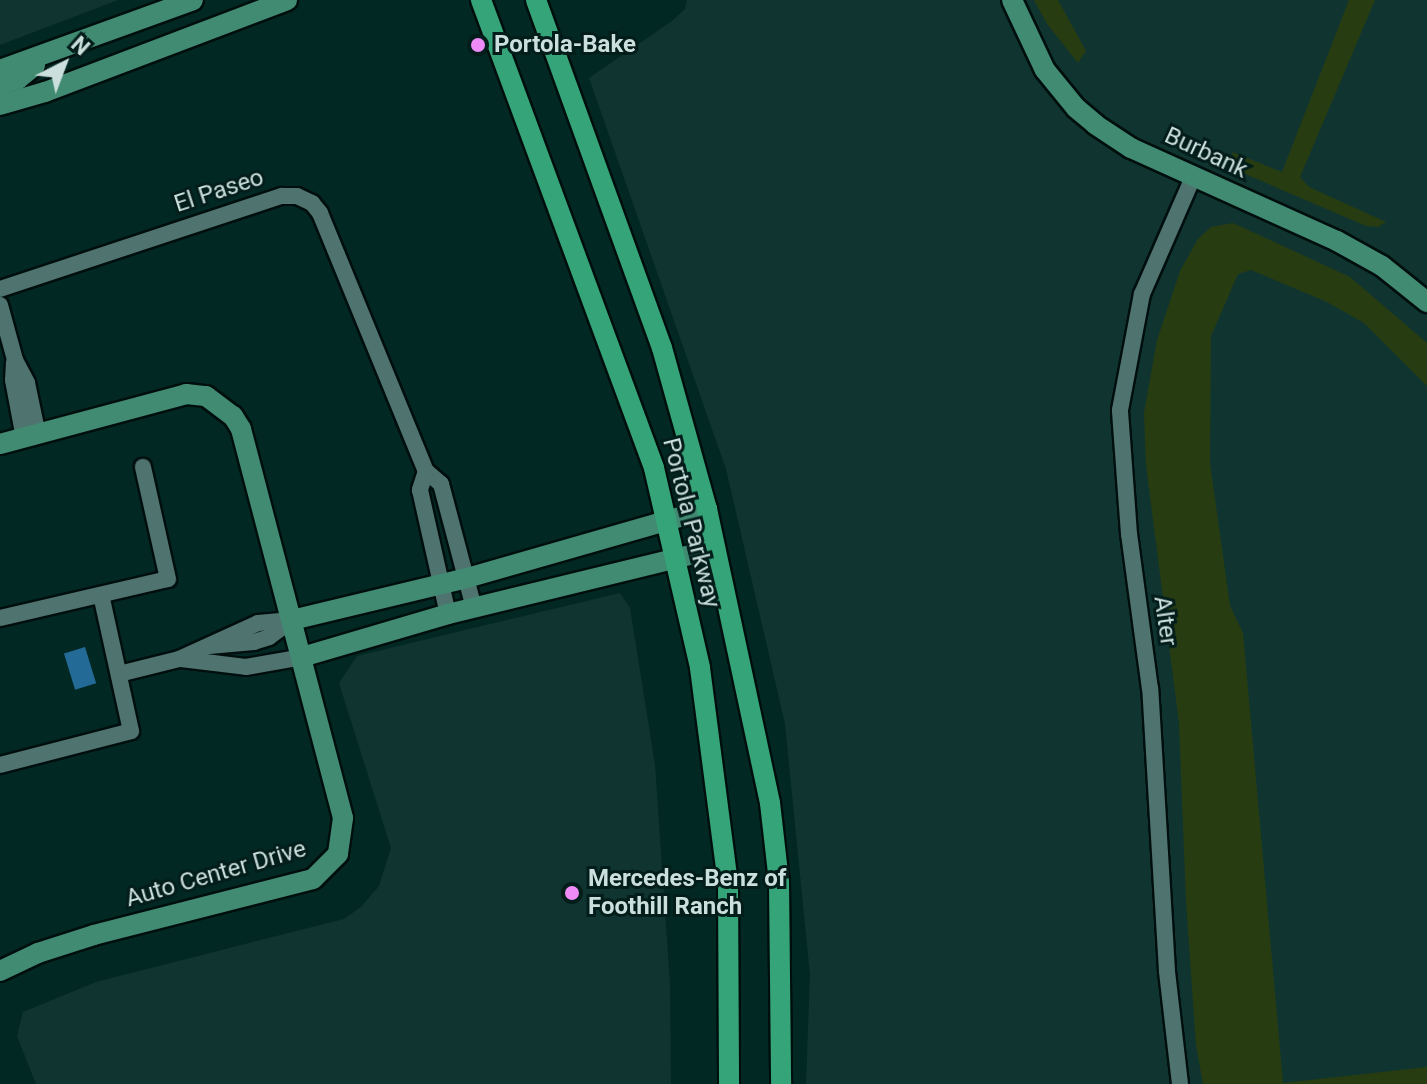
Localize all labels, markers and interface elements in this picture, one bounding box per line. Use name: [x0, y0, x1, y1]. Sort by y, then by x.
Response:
north arrow: [24, 24, 104, 104]
text: N: [66, 31, 95, 60]
place label: Portola-Bake: [494, 31, 636, 59]
marker: Portola-Bake: [469, 36, 487, 54]
street label: Burbank: [1160, 121, 1252, 185]
street label: El Paseo: [171, 163, 267, 219]
street label: Portola Parkway: [656, 435, 726, 611]
street label: Alter: [1147, 594, 1183, 648]
street label: Auto Center Drive: [123, 834, 309, 914]
place label: Mercedes-Benz of Foothill Ranch: [588, 865, 786, 921]
marker: Mercedes-Benz of Foothill Ranch: [563, 884, 581, 902]

